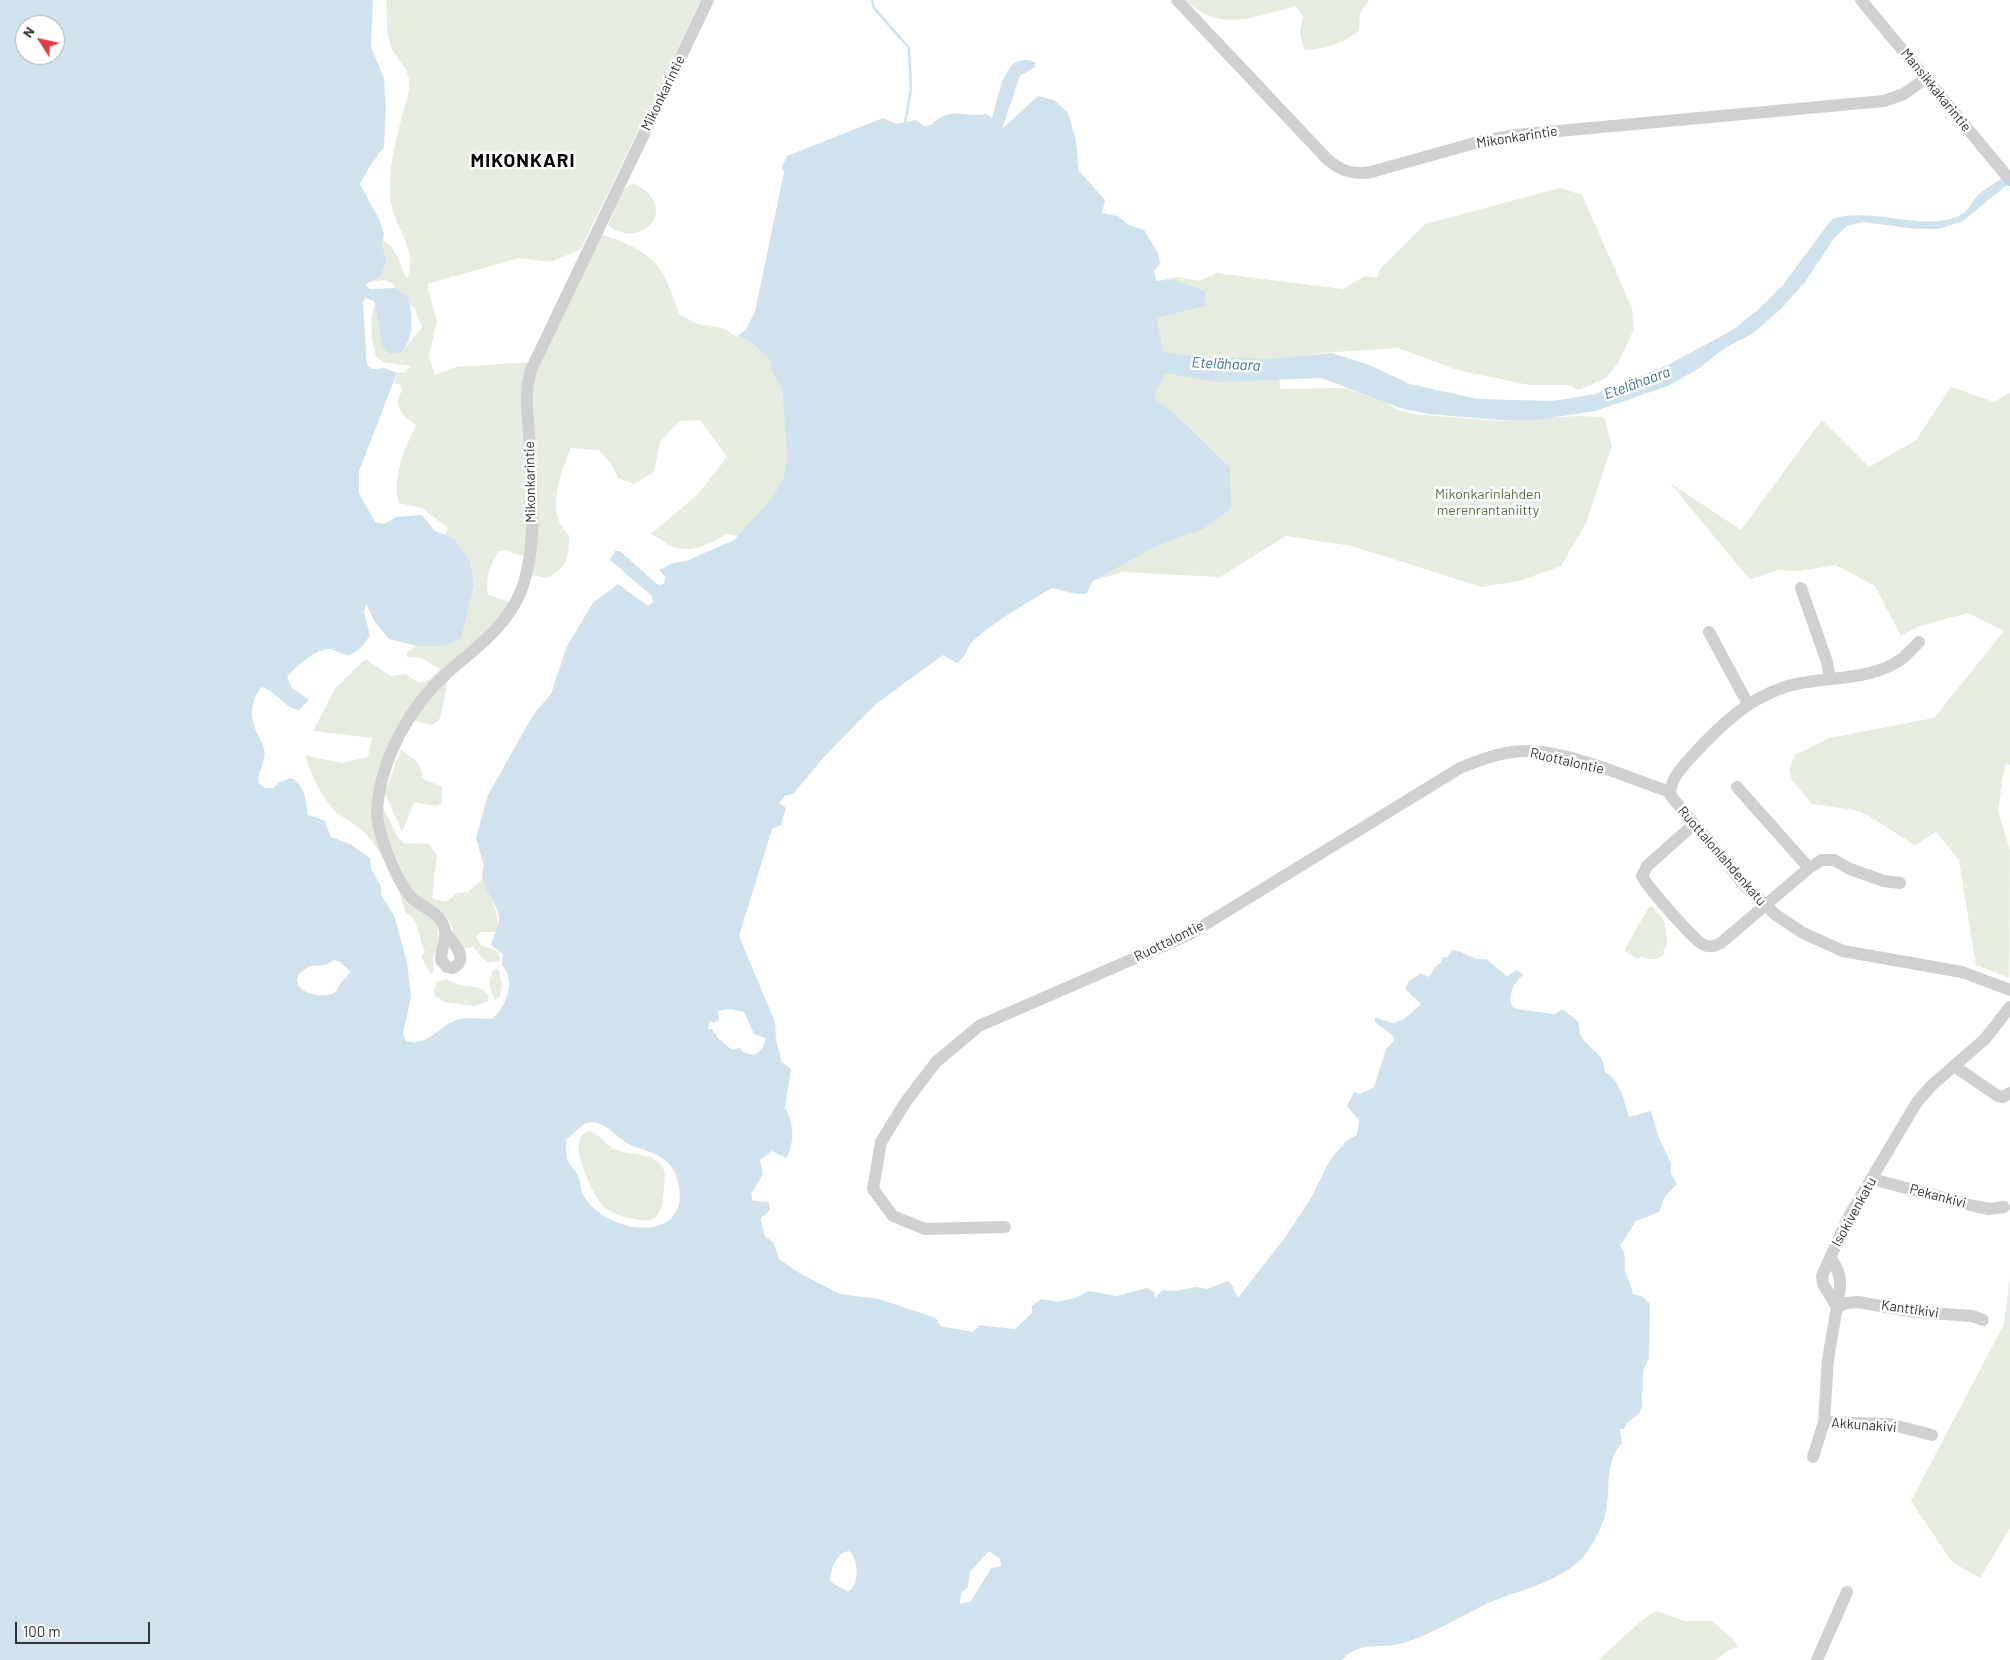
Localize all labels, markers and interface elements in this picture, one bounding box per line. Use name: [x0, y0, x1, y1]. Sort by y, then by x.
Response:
north arrow: [15, 15, 65, 65]
text: N: [18, 23, 38, 40]
street label: Mansikkakarintie: [1897, 45, 1975, 135]
street label: Mikonkarintie: [638, 53, 688, 133]
street label: Mikonkarintie: [1475, 122, 1559, 152]
district label: MIKONKARI: [469, 150, 577, 172]
water label: Etelähaara: [1191, 353, 1261, 375]
water label: Etelähaara: [1601, 363, 1673, 403]
street label: Mikonkarintie: [521, 441, 539, 523]
park label: Mikonkarinlahden merenrantaniitty: [1435, 486, 1541, 518]
street label: Ruottalontie: [1528, 744, 1606, 778]
street label: Ruottalonlahdenkatu: [1674, 803, 1770, 909]
street label: Ruottalontie: [1131, 917, 1207, 965]
street label: Isokivenkatu: [1828, 1174, 1880, 1250]
street label: Pekankivi: [1908, 1180, 1968, 1212]
street label: Kanttikivi: [1880, 1297, 1940, 1321]
street label: Akkunakivi: [1831, 1414, 1897, 1436]
scale bar: [18, 1612, 152, 1644]
text: 100 m: [23, 1622, 61, 1640]

